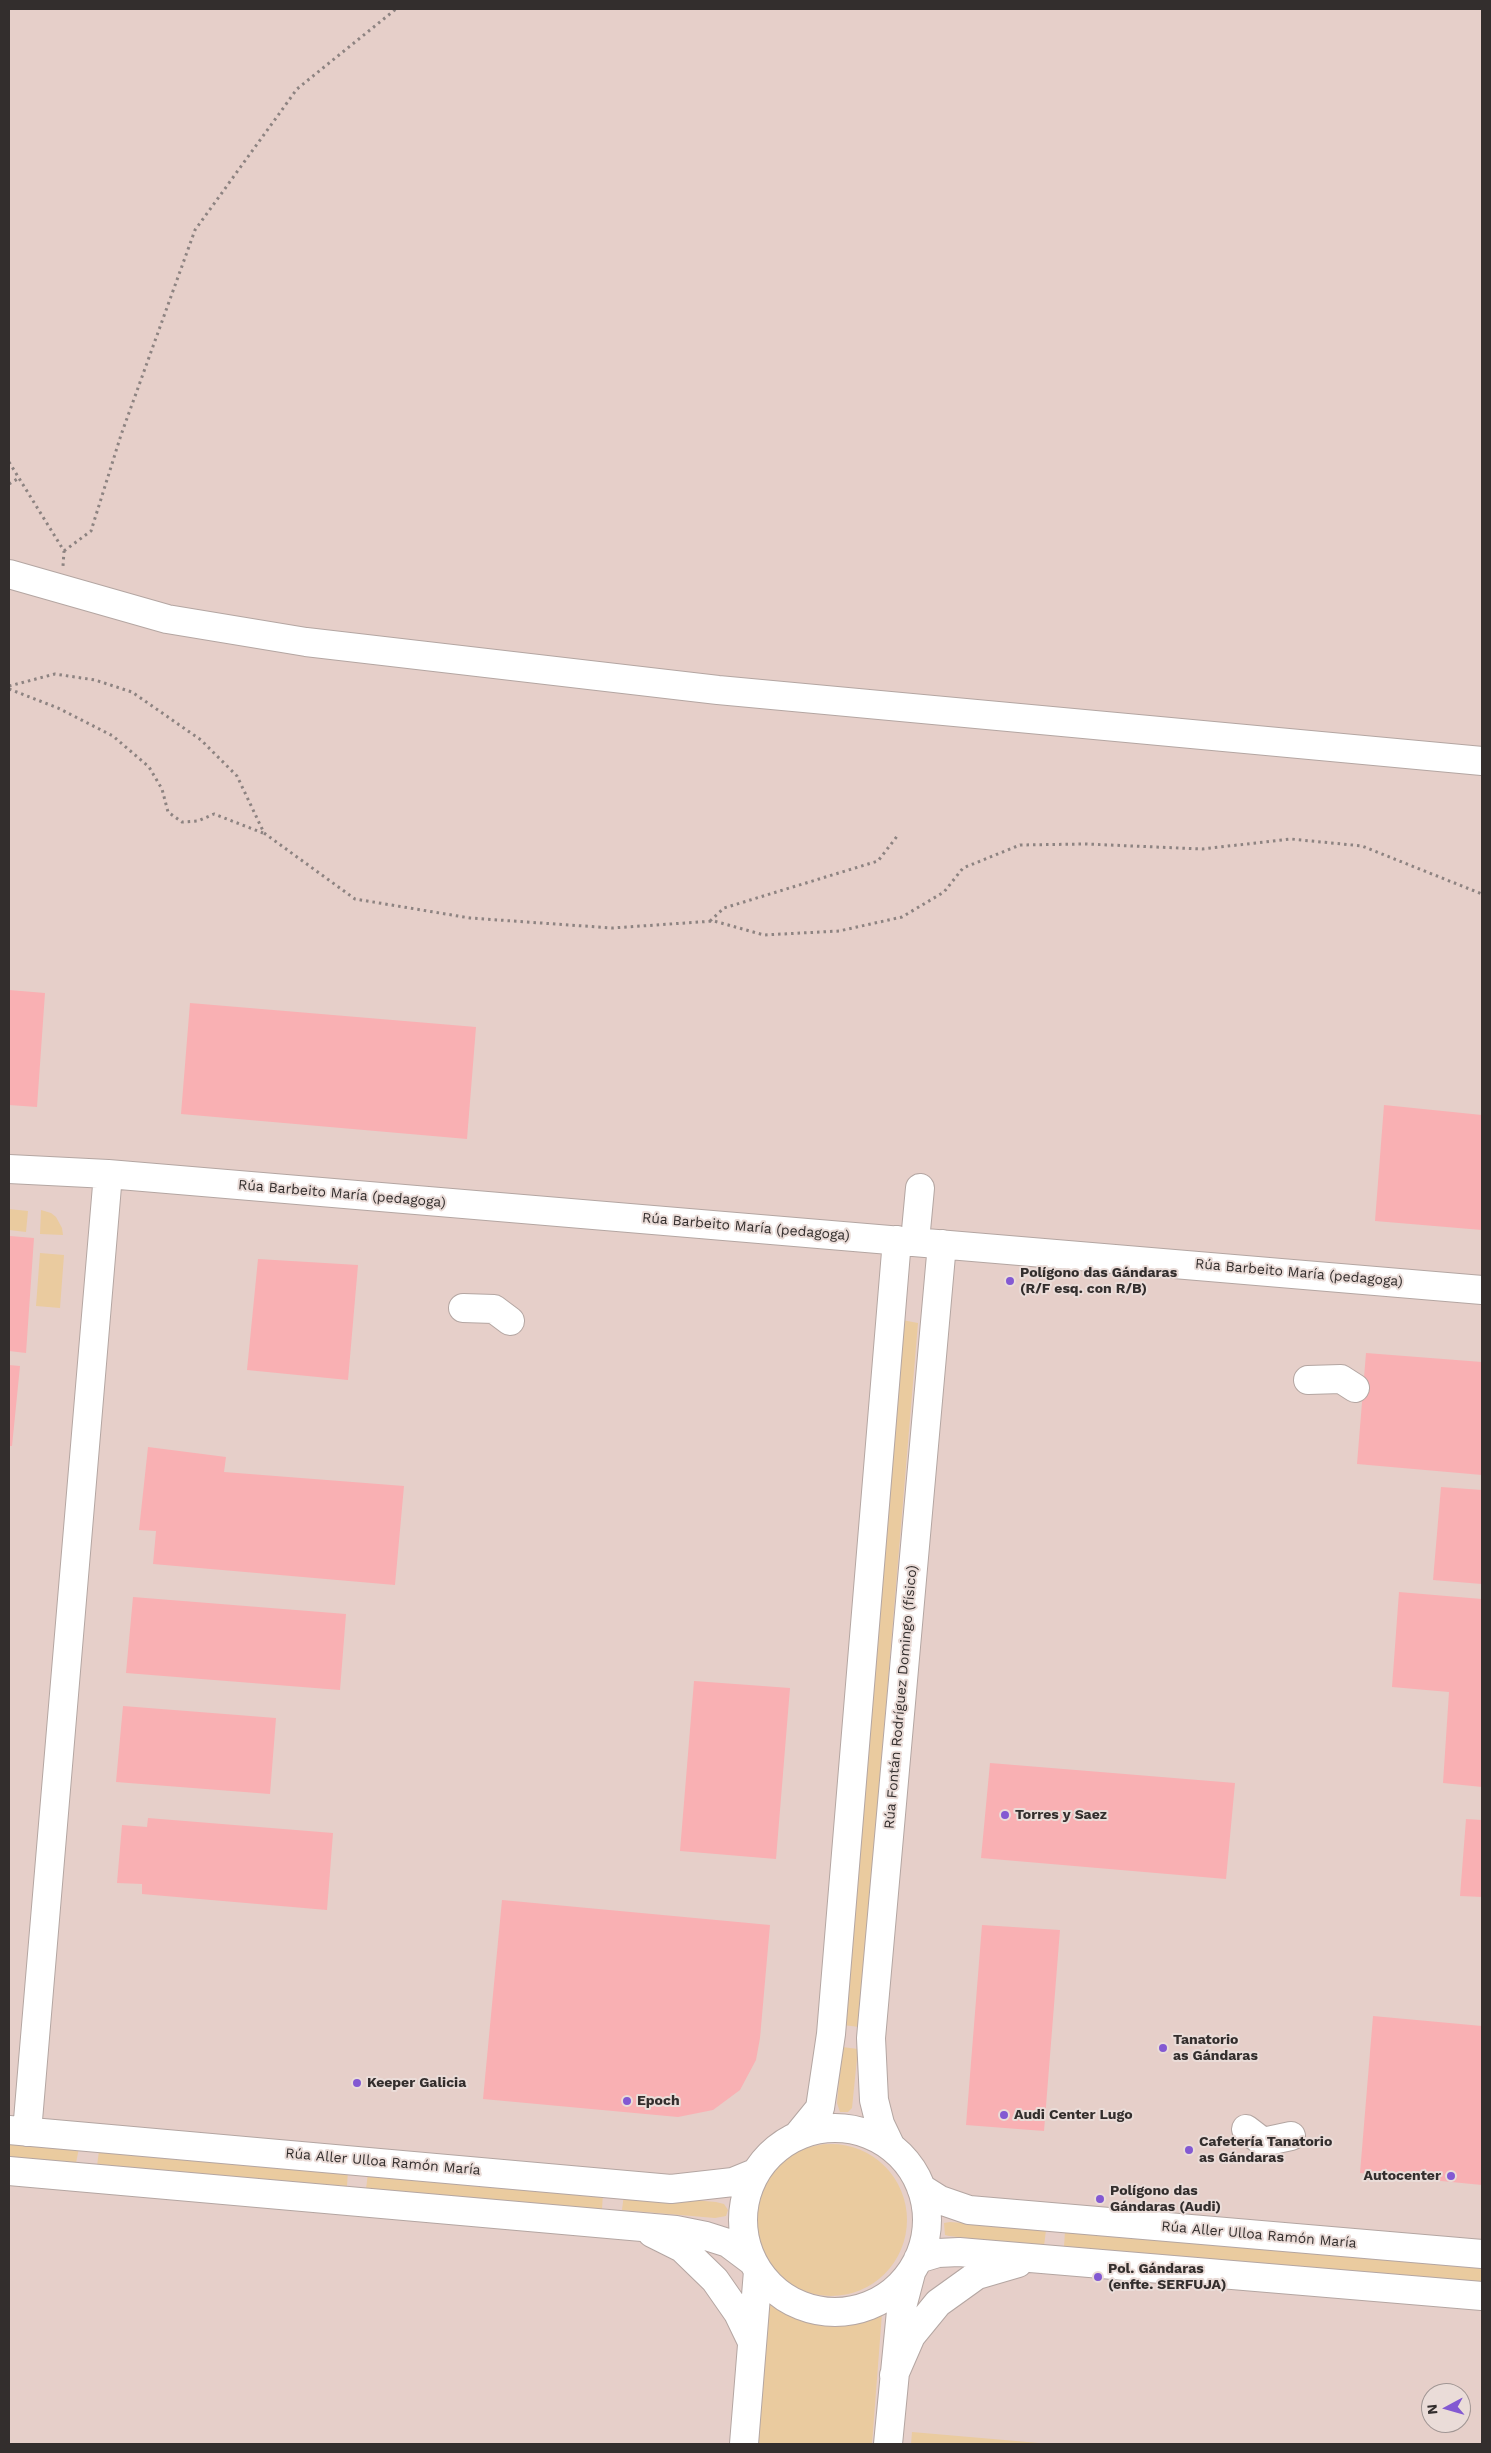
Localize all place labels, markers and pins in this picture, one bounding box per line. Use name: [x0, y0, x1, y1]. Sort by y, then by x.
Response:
place label: Polígono das Gándaras (R/F esq. con R/B): [1020, 1265, 1177, 1298]
marker: Polígono das Gándaras (R/F esq. con R/B): [1004, 1275, 1016, 1287]
place label: Torres y Saez: [1015, 1807, 1107, 1823]
marker: Torres y Saez: [999, 1809, 1011, 1821]
place label: Tanatorio as Gándaras: [1173, 2032, 1258, 2064]
marker: Tanatorio as Gándaras: [1157, 2042, 1169, 2054]
place label: Keeper Galicia: [367, 2075, 466, 2091]
marker: Keeper Galicia: [351, 2077, 363, 2089]
place label: Epoch: [637, 2093, 680, 2109]
marker: Epoch: [621, 2095, 633, 2107]
place label: Audi Center Lugo: [1014, 2107, 1133, 2123]
marker: Audi Center Lugo: [998, 2109, 1010, 2121]
place label: Cafetería Tanatorio as Gándaras: [1199, 2134, 1332, 2166]
marker: Cafetería Tanatorio as Gándaras: [1183, 2144, 1195, 2156]
place label: Autocenter: [1363, 2168, 1441, 2184]
marker: Autocenter: [1445, 2170, 1457, 2182]
place label: Polígono das Gándaras (Audi): [1110, 2183, 1221, 2216]
marker: Polígono das Gándaras (Audi): [1094, 2193, 1106, 2205]
place label: Pol. Gándaras (enfte. SERFUJA): [1108, 2261, 1226, 2294]
marker: Pol. Gándaras (enfte. SERFUJA): [1092, 2271, 1104, 2283]

